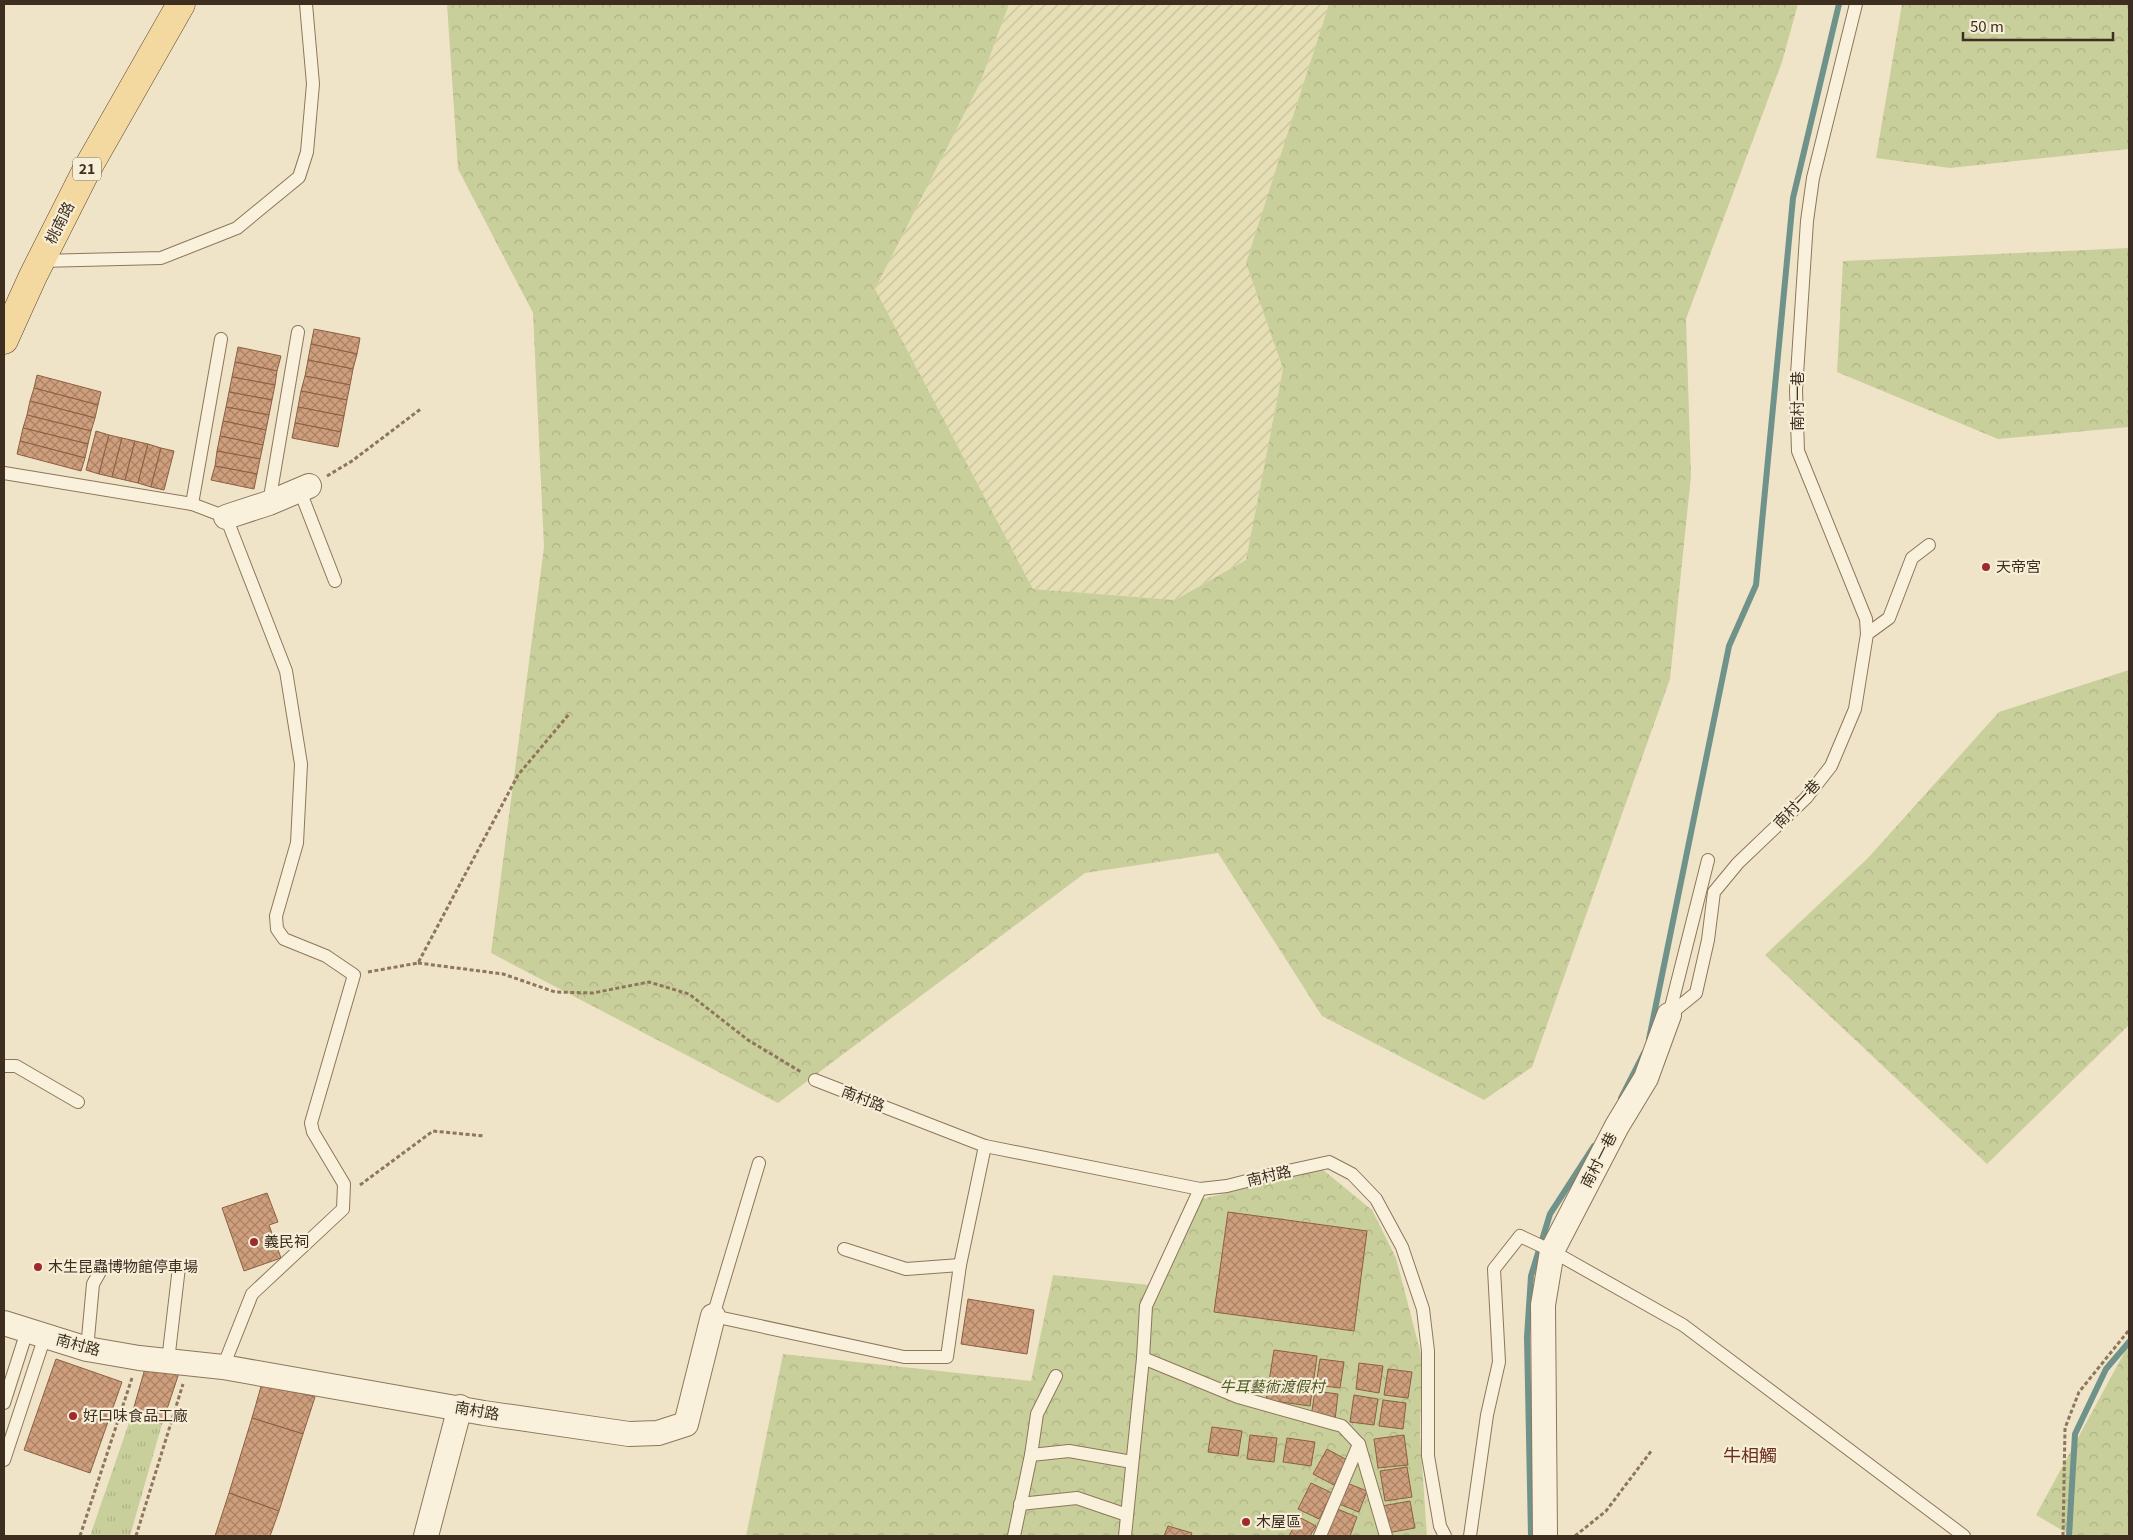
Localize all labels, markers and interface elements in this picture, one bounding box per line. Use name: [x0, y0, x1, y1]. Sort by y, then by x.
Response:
scale bar: [1963, 10, 2113, 42]
text: 50 m: [1970, 15, 2004, 36]
road number: 21: [73, 157, 101, 180]
street label: 桃南路: [39, 197, 78, 247]
street label: 南村一巷: [1786, 371, 1807, 431]
place label: 天帝宮: [1996, 555, 2041, 576]
marker: 天帝宮: [1980, 561, 1992, 573]
street label: 南村一巷: [1768, 774, 1824, 832]
street label: 南村路: [839, 1080, 888, 1115]
street label: 南村一巷: [1575, 1128, 1621, 1191]
street label: 南村路: [1244, 1159, 1293, 1190]
place label: 義民祠: [264, 1230, 309, 1251]
marker: 義民祠: [248, 1236, 260, 1248]
place label: 木生昆蟲博物館停車場: [48, 1255, 198, 1276]
marker: 木生昆蟲博物館停車場: [32, 1261, 44, 1273]
street label: 南村路: [54, 1328, 103, 1360]
park label: 牛耳藝術渡假村: [1219, 1375, 1326, 1396]
street label: 南村路: [453, 1395, 501, 1424]
place label: 好口味食品工廠: [83, 1404, 188, 1425]
marker: 好口味食品工廠: [67, 1410, 79, 1422]
district label: 牛相觸: [1723, 1441, 1777, 1467]
place label: 木屋區: [1256, 1510, 1301, 1531]
marker: 木屋區: [1240, 1516, 1252, 1528]

